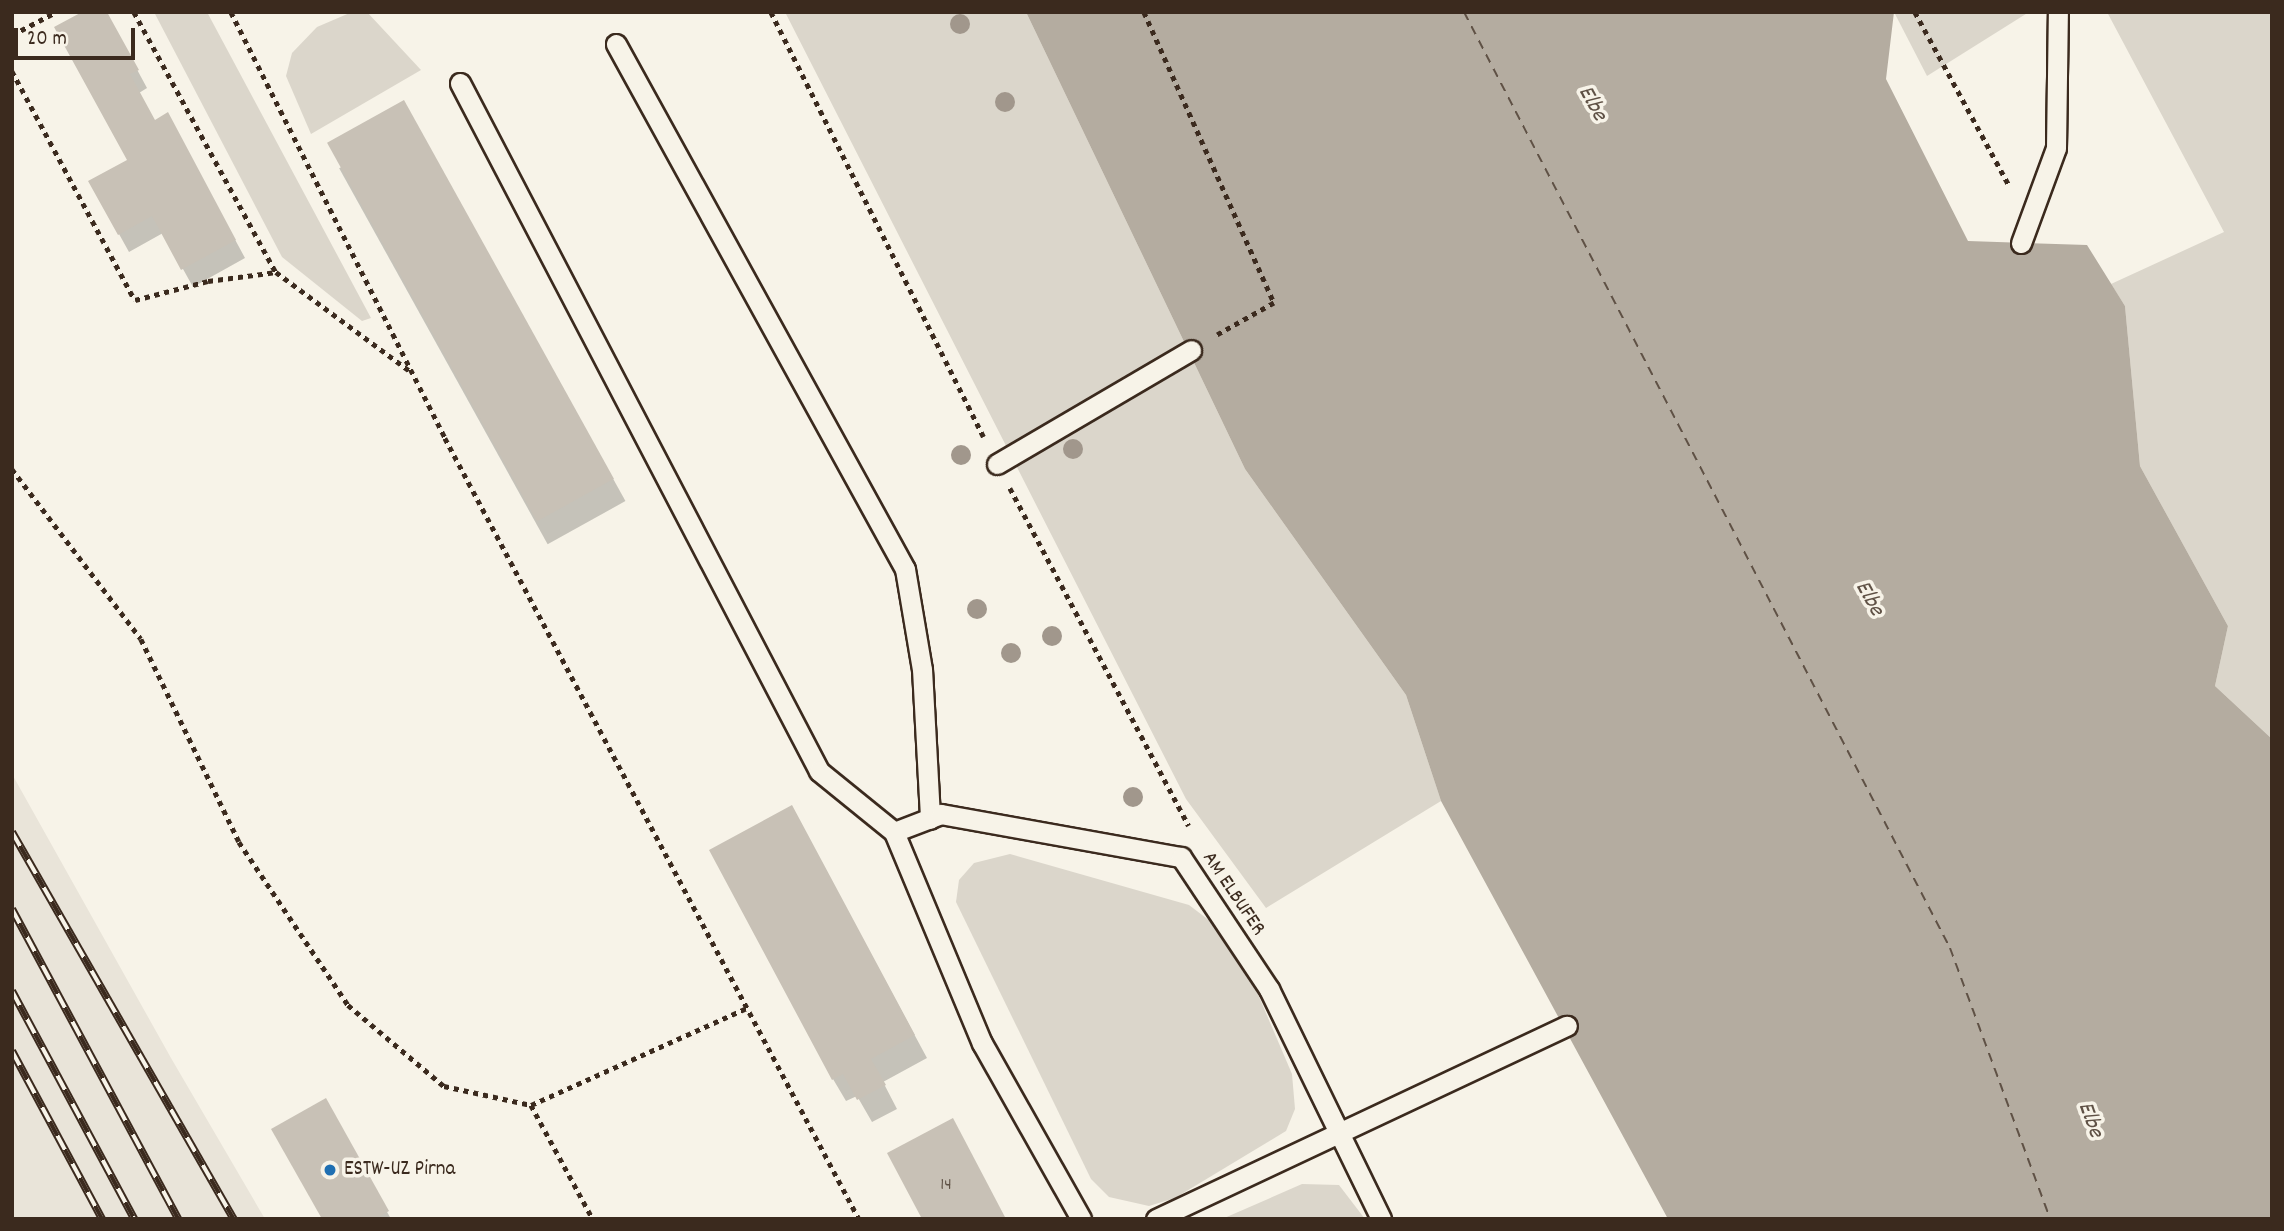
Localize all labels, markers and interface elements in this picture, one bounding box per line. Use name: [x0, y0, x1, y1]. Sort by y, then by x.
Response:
scale bar: [18, 14, 138, 58]
text: 20 m: [27, 25, 67, 55]
water label: Elbe: [1570, 82, 1612, 126]
water label: Elbe: [1847, 577, 1889, 621]
street label: AM ELBUFER: [1196, 847, 1270, 941]
water label: Elbe: [2070, 1098, 2108, 1142]
place label: ESTW-UZ Pirna: [344, 1157, 455, 1183]
marker: ESTW-UZ Pirna: [322, 1162, 338, 1178]
house number: 14: [940, 1175, 952, 1197]

